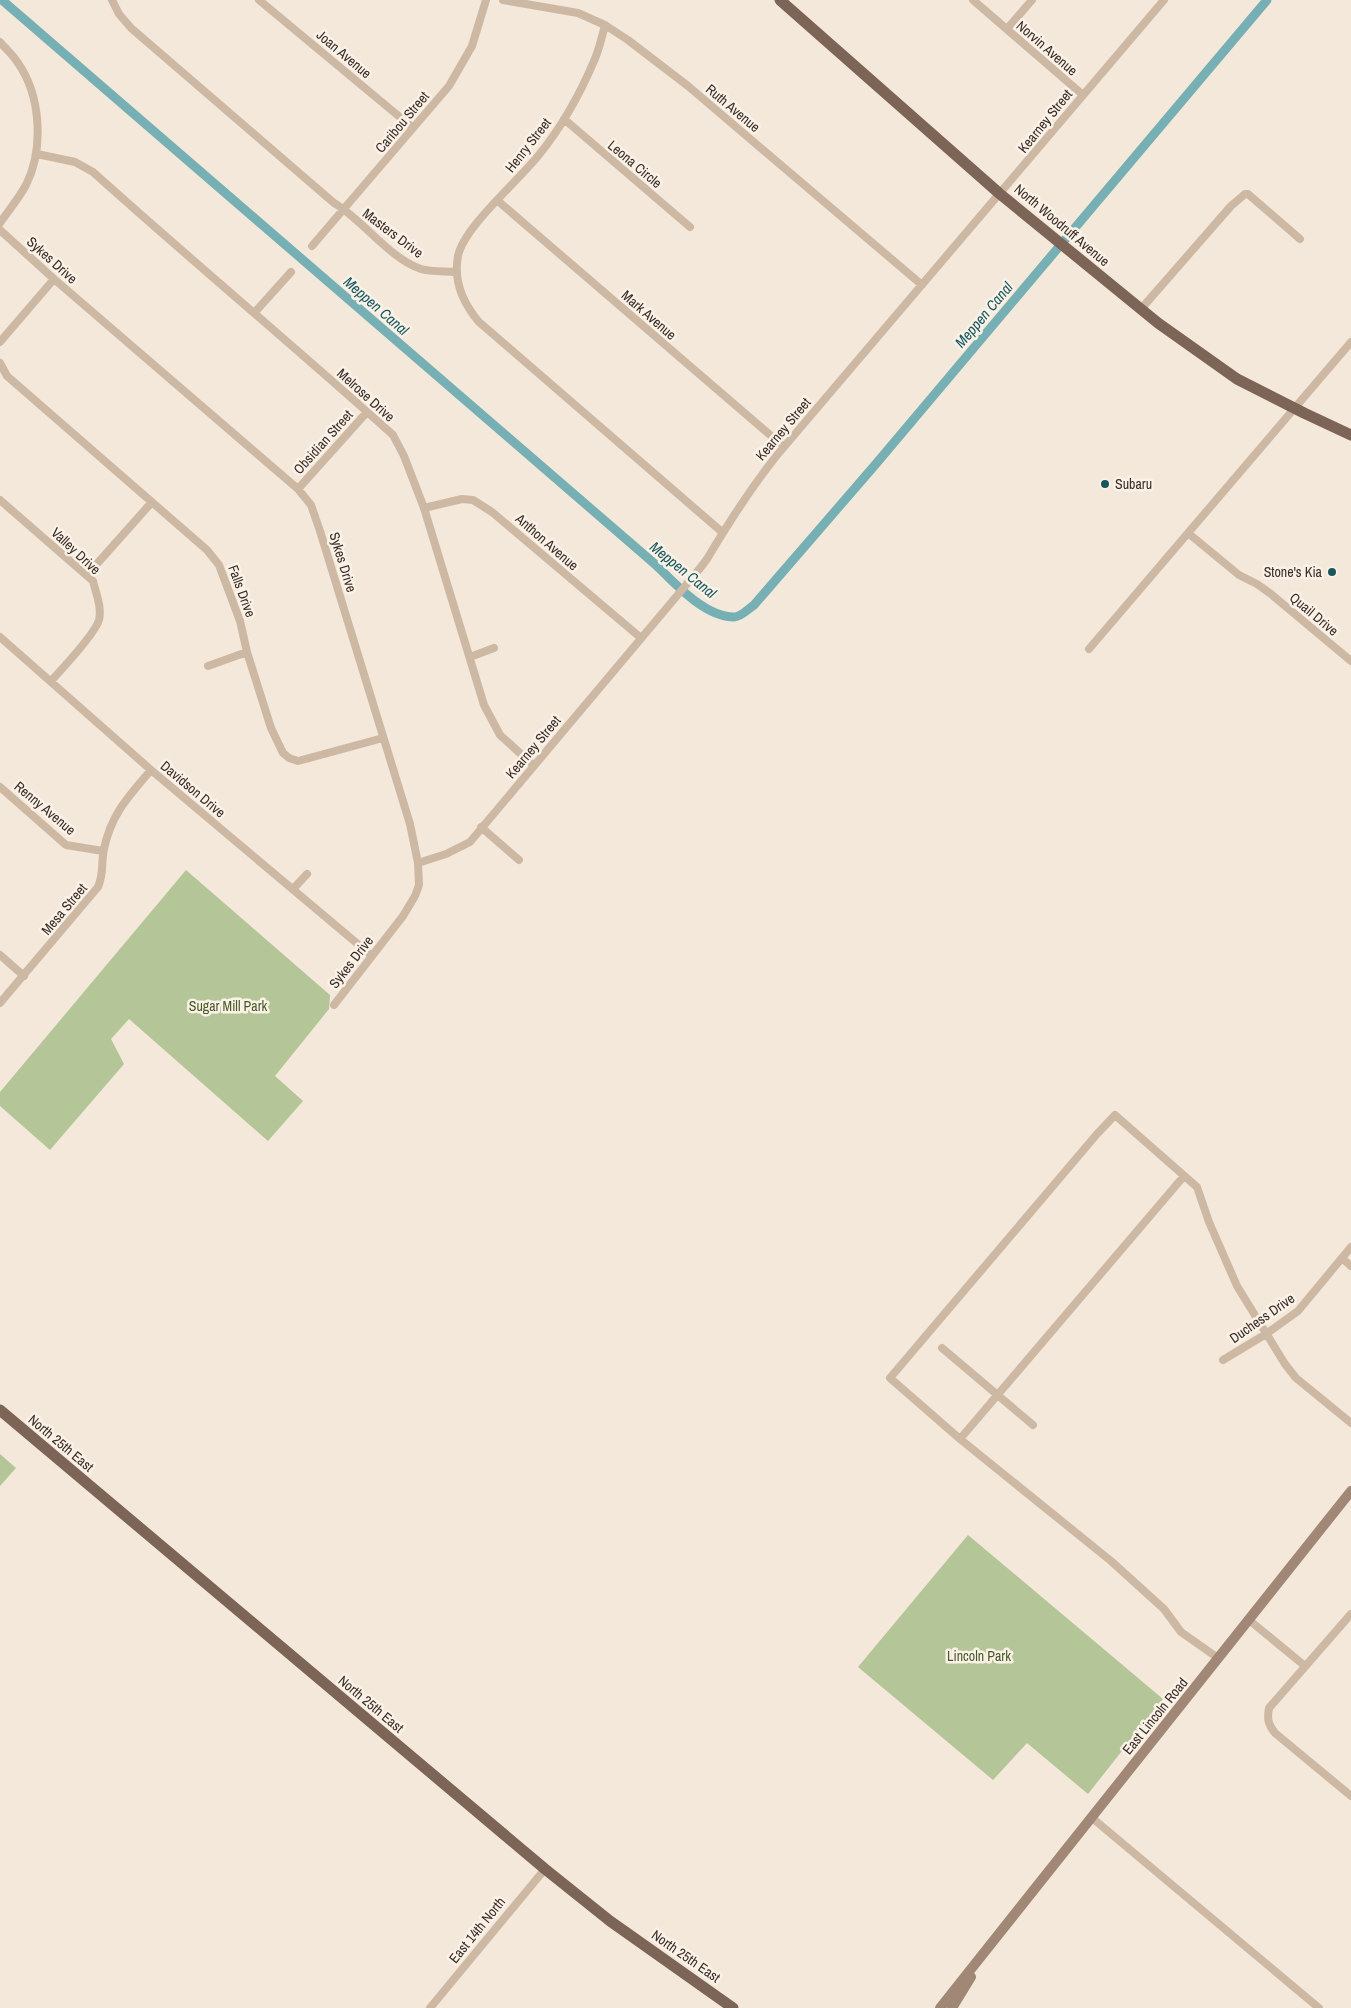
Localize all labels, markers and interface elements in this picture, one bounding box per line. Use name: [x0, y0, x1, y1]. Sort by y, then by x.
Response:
street label: Norvin Avenue: [1013, 17, 1081, 79]
street label: Joan Avenue: [313, 26, 375, 82]
street label: Ruth Avenue: [702, 80, 764, 136]
street label: Kearney Street: [1014, 86, 1076, 156]
street label: Caribou Street: [371, 88, 433, 156]
street label: Henry Street: [501, 114, 555, 176]
street label: Leona Circle: [604, 136, 666, 192]
street label: North Woodruff Avenue: [1011, 180, 1113, 270]
street label: Masters Drive: [359, 204, 427, 262]
street label: Sykes Drive: [23, 233, 81, 287]
water label: Meppen Canal: [339, 271, 414, 340]
water label: Meppen Canal: [950, 277, 1018, 352]
street label: Mark Avenue: [618, 286, 680, 344]
street label: Melrose Drive: [333, 364, 399, 426]
street label: Kearney Street: [751, 394, 815, 464]
street label: Obsidian Street: [289, 406, 357, 478]
place label: Subaru: [1115, 475, 1152, 493]
marker: Subaru: [1099, 478, 1111, 490]
street label: Anthon Avenue: [511, 509, 582, 574]
street label: Valley Drive: [48, 524, 104, 578]
street label: Sykes Drive: [325, 530, 361, 594]
water label: Meppen Canal: [646, 536, 721, 603]
street label: Falls Drive: [224, 562, 260, 620]
place label: Stone's Kia: [1264, 563, 1323, 581]
marker: Stone's Kia: [1326, 566, 1338, 578]
street label: Quail Drive: [1286, 588, 1342, 640]
street label: Kearney Street: [501, 712, 565, 782]
street label: Davidson Drive: [157, 757, 229, 821]
street label: Renny Avenue: [11, 777, 79, 839]
street label: Mesa Street: [37, 880, 91, 938]
street label: Sykes Drive: [325, 932, 377, 992]
park label: Sugar Mill Park: [189, 997, 267, 1015]
street label: Duchess Drive: [1226, 1289, 1298, 1347]
street label: North 25th East: [25, 1410, 97, 1476]
park label: Lincoln Park: [947, 1647, 1011, 1665]
street label: North 25th East: [335, 1671, 407, 1737]
street label: East Lincoln Road: [1118, 1674, 1192, 1758]
street label: East 14th North: [445, 1893, 509, 1967]
street label: North 25th East: [648, 1926, 724, 1986]

